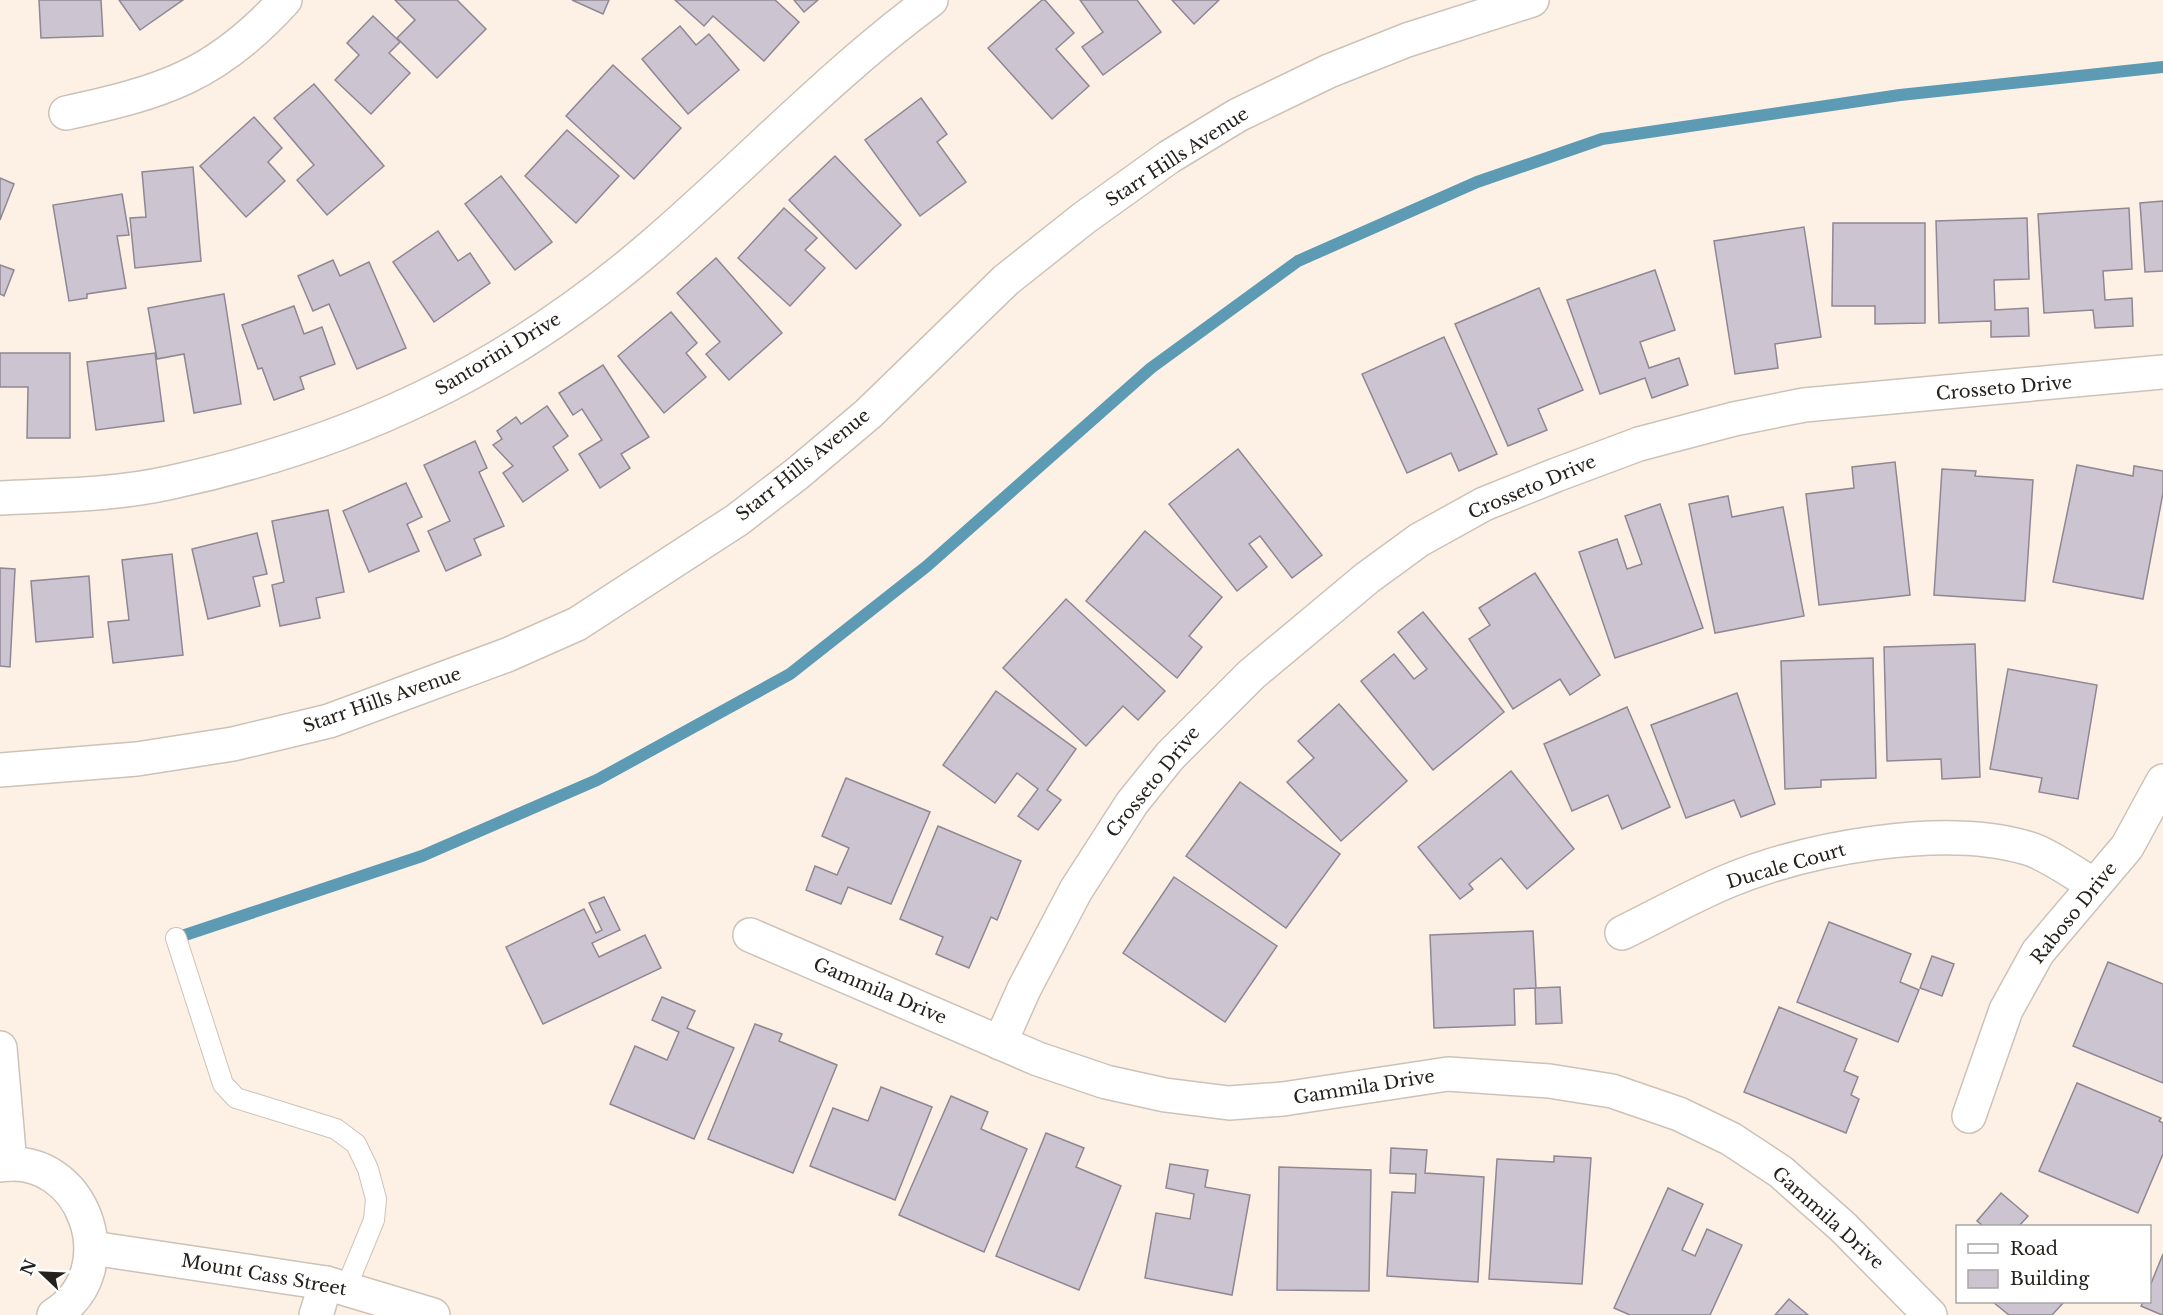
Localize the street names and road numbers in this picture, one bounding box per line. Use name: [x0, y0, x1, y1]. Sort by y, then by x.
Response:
street label: Starr Hills Avenue: [1101, 103, 1253, 211]
street label: Santorini Drive: [431, 308, 565, 400]
street label: Crosseto Drive: [1935, 371, 2073, 405]
street label: Starr Hills Avenue: [732, 404, 874, 526]
street label: Crosseto Drive: [1465, 450, 1599, 524]
street label: Starr Hills Avenue: [300, 663, 464, 737]
street label: Crosseto Drive: [1102, 722, 1204, 842]
street label: Ducale Court: [1724, 838, 1848, 893]
street label: Raboso Drive: [2026, 858, 2122, 968]
street label: Gammila Drive: [810, 953, 950, 1029]
street label: Gammila Drive: [1292, 1065, 1436, 1109]
street label: Gammila Drive: [1768, 1162, 1888, 1274]
street label: Mount Cass Street: [180, 1250, 349, 1300]

